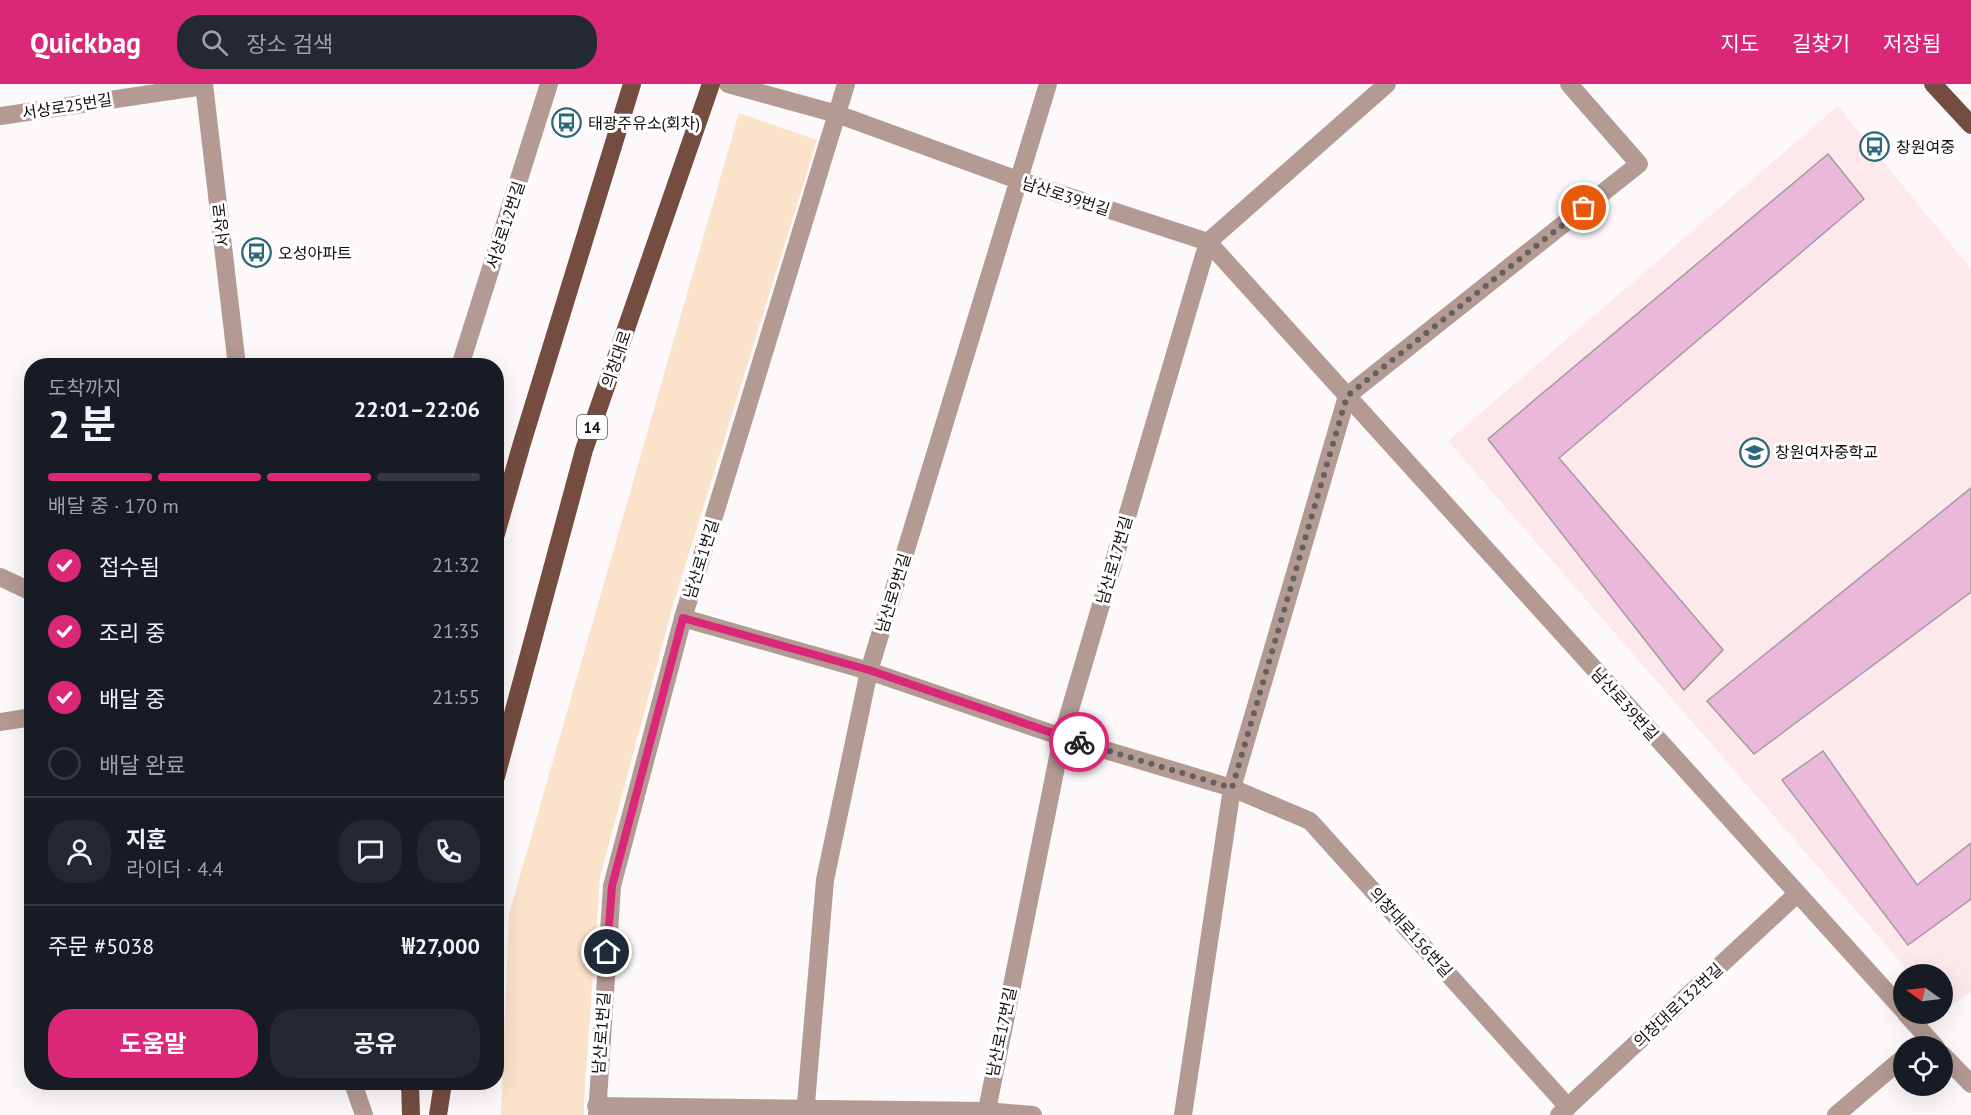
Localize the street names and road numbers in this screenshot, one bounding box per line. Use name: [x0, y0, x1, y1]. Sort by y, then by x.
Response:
street label: 서상로25번길: [20, 89, 114, 123]
street label: 남산로39번길: [1020, 172, 1112, 220]
street label: 서상로12번길: [481, 179, 529, 271]
street label: 서상로: [208, 202, 234, 248]
street label: 의창대로: [597, 328, 635, 390]
road number: 14: [577, 415, 607, 439]
street label: 남산로17번길: [1092, 513, 1136, 607]
street label: 남산로1번길: [679, 517, 723, 601]
street label: 남산로9번길: [871, 551, 915, 635]
street label: 남산로39번길: [1587, 663, 1663, 745]
street label: 의창대로156번길: [1365, 883, 1457, 981]
street label: 의창대로132번길: [1629, 959, 1727, 1051]
street label: 남산로17번길: [982, 985, 1020, 1079]
street label: 남산로1번길: [588, 991, 614, 1075]

